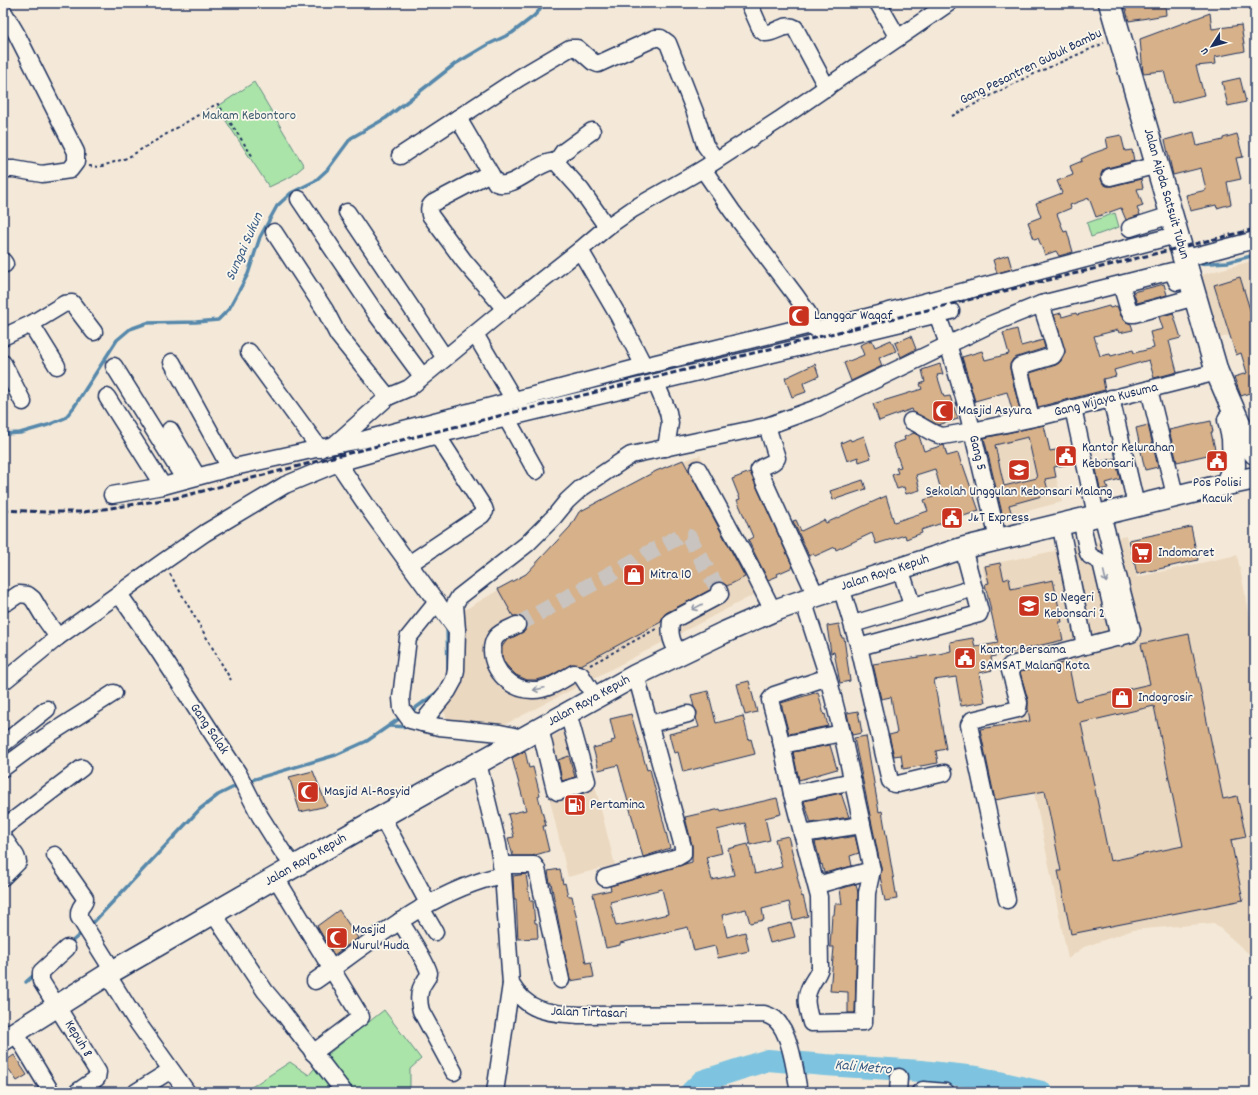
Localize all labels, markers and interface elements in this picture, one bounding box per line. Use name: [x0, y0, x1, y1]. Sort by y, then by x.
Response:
street label: Gang Pesantren Gubuk Bambu: [956, 24, 1106, 110]
north arrow: [1192, 26, 1232, 66]
text: U: [1197, 44, 1214, 58]
park label: Makam Kebontoro: [202, 106, 296, 126]
street label: Jalan Aipda Satsuit Tubun: [1138, 126, 1194, 262]
water label: Sungai Sukun: [220, 208, 270, 285]
mosque icon: Langgar Waqaf: [786, 303, 812, 329]
place label: Langgar Waqaf: [814, 306, 893, 326]
street label: Gang Wijaya Kusuma: [1052, 377, 1160, 423]
mosque icon: Masjid Asyura: [930, 398, 956, 424]
place label: Masjid Asyura: [958, 401, 1032, 421]
street label: Gang 5: [963, 433, 991, 473]
place label: Kantor Kelurahan Kebonsari: [1082, 438, 1175, 474]
public building icon: Kantor Kelurahan Kebonsari: [1053, 443, 1079, 469]
public building icon: Pos Polisi Kacuk: [1204, 448, 1230, 474]
school or university icon: Sekolah Unggulan Kebonsari Malang: [1006, 457, 1032, 483]
place label: Pos Polisi Kacuk: [1193, 473, 1242, 509]
place label: Sekolah Unggulan Kebonsari Malang: [926, 482, 1112, 502]
public building icon: J&T Express: [939, 505, 965, 531]
place label: J&T Express: [968, 508, 1029, 528]
supermarket icon: Indomaret: [1129, 540, 1155, 566]
place label: Indomaret: [1158, 543, 1214, 563]
street label: Jalan Raya Kepuh: [838, 549, 932, 597]
shop icon: Mitra 10: [621, 562, 647, 588]
place label: Mitra 10: [650, 565, 692, 585]
one-way arrow: [1101, 570, 1109, 583]
place label: SD Negeri Kebonsari 2: [1044, 588, 1105, 624]
school or university icon: SD Negeri Kebonsari 2: [1016, 593, 1042, 619]
one-way arrow: [691, 604, 703, 611]
place label: Kantor Bersama SAMSAT Malang Kota: [980, 640, 1090, 676]
public building icon: Kantor Bersama SAMSAT Malang Kota: [952, 645, 978, 671]
street label: Jalan Raya Kepuh: [544, 670, 634, 732]
one-way arrow: [533, 685, 546, 693]
shop icon: Indogrosir: [1109, 685, 1135, 711]
place label: Indogrosir: [1138, 688, 1194, 708]
street label: Gang Salak: [185, 699, 234, 759]
mosque icon: Masjid Al-Rosyid: [295, 779, 321, 805]
place label: Masjid Al-Rosyid: [324, 782, 410, 802]
fuel station icon: Pertamina: [562, 792, 588, 818]
place label: Pertamina: [590, 795, 645, 815]
street label: Jalan Raya Kepuh: [261, 828, 351, 892]
place label: Masjid Nurul Huda: [352, 920, 409, 956]
mosque icon: Masjid Nurul Huda: [324, 925, 350, 951]
street label: Jalan Tirtasari: [550, 1002, 628, 1024]
street label: Kepuh 8: [59, 1017, 97, 1062]
water label: Kali Metro: [834, 1055, 894, 1082]

